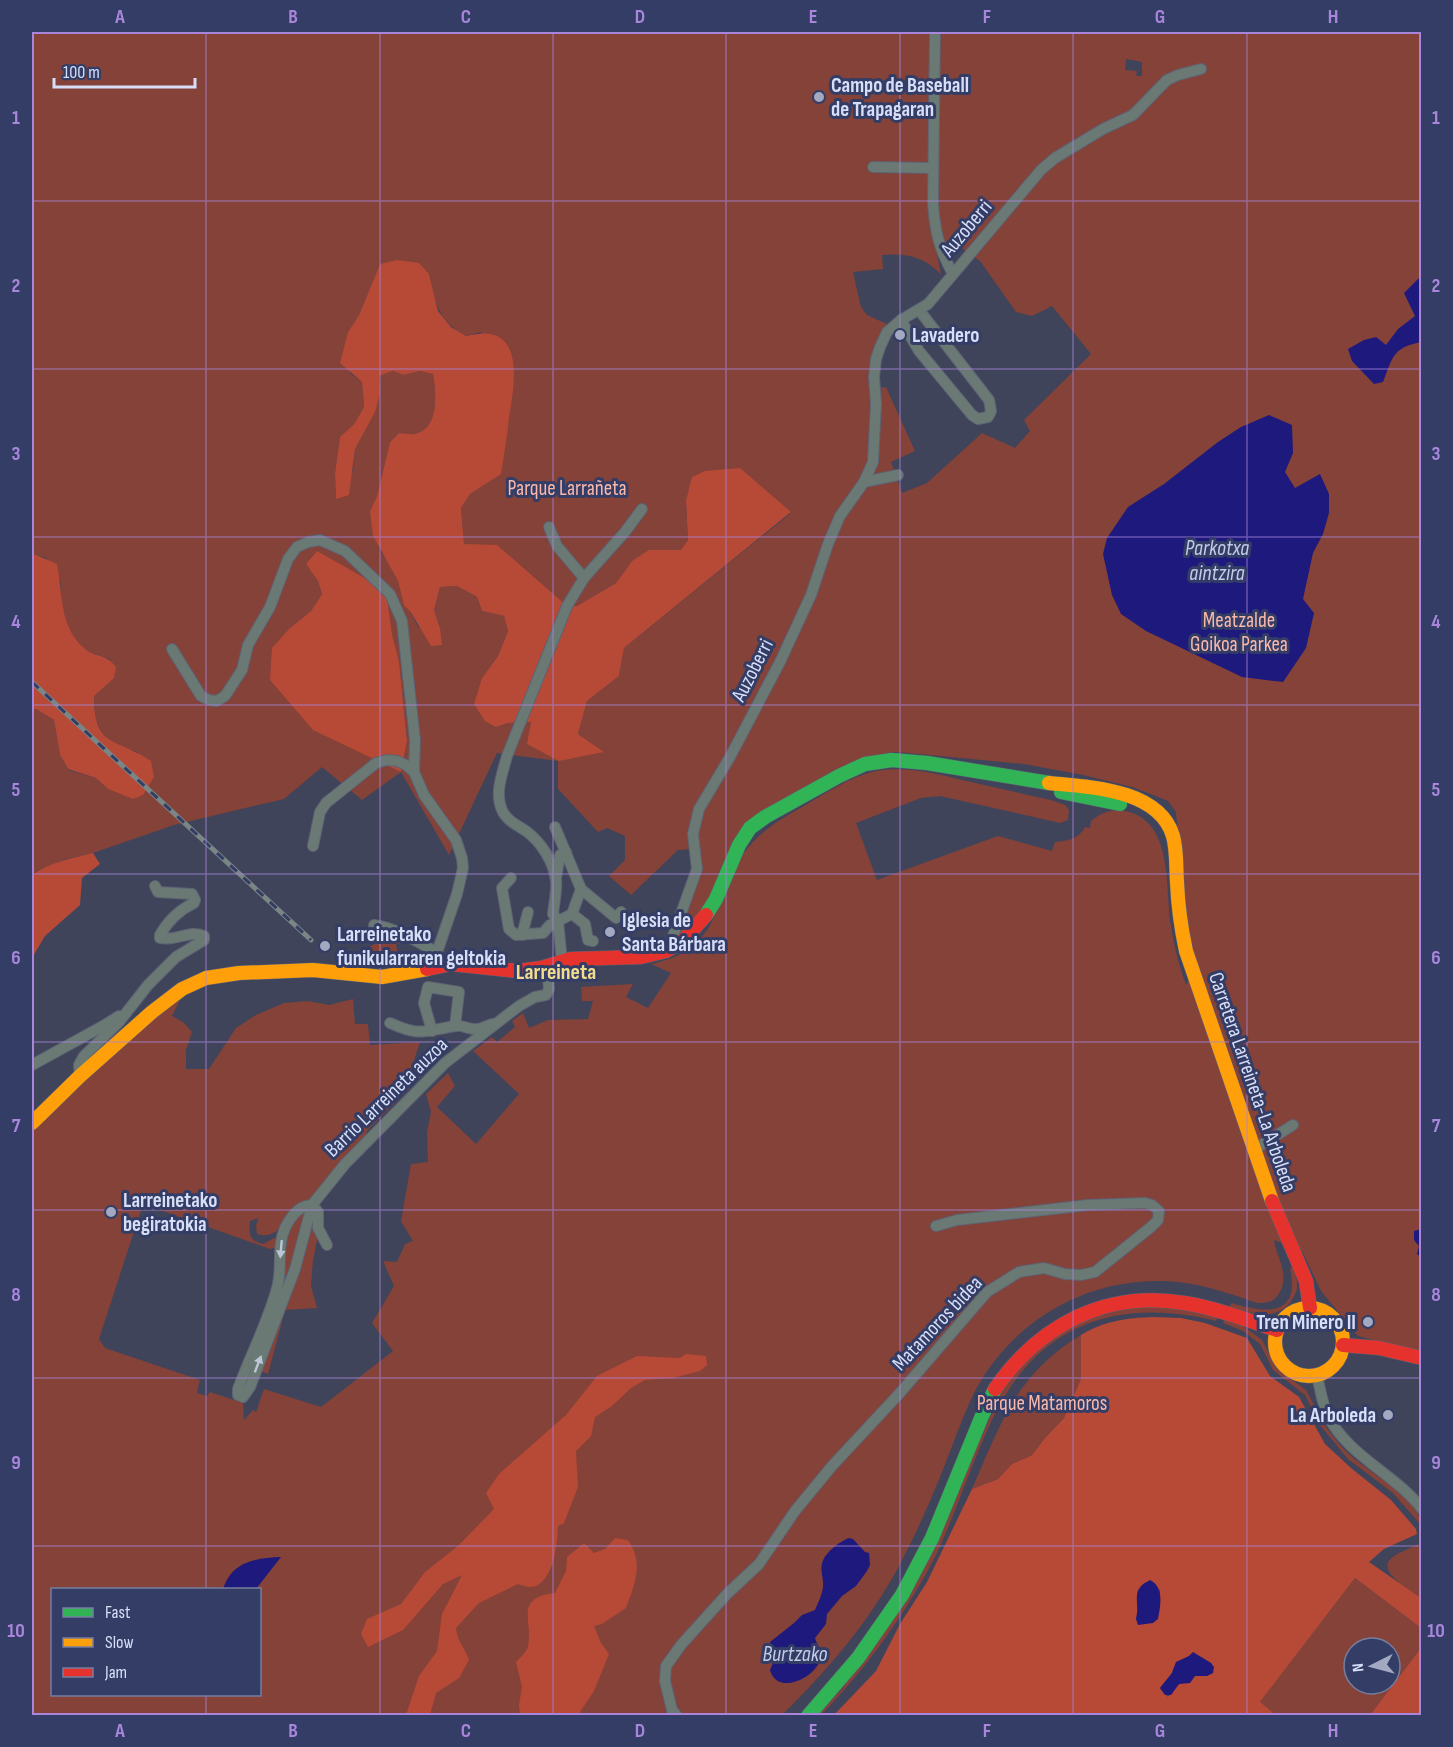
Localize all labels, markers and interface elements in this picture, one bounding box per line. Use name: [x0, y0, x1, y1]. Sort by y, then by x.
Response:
text: A: [114, 5, 125, 29]
text: B: [288, 5, 298, 29]
text: C: [461, 5, 471, 29]
text: D: [635, 5, 645, 29]
text: E: [809, 5, 817, 29]
text: F: [983, 5, 991, 29]
text: G: [1155, 5, 1165, 29]
text: H: [1328, 5, 1338, 29]
scale bar: [54, 51, 195, 89]
text: 100 m: [63, 62, 100, 83]
place label: Campo de Baseball de Trapagaran: [831, 73, 969, 122]
marker: Campo de Baseball de Trapagaran: [812, 90, 826, 104]
text: 1: [12, 106, 20, 130]
text: 1: [1432, 106, 1440, 130]
street label: Auzoberri: [935, 195, 997, 263]
text: 2: [12, 274, 20, 298]
text: 2: [1432, 274, 1440, 298]
place label: Lavadero: [912, 323, 979, 348]
marker: Lavadero: [893, 328, 907, 342]
text: 3: [12, 442, 21, 466]
text: 3: [1432, 442, 1441, 466]
park label: Parque Larrañeta: [507, 476, 627, 501]
water label: Parkotxa aintzira: [1185, 535, 1249, 587]
park label: Meatzalde Goikoa Parkea: [1190, 608, 1288, 657]
text: 4: [11, 610, 21, 634]
text: 4: [1431, 610, 1441, 634]
street label: Auzoberri: [726, 635, 779, 707]
text: 5: [12, 778, 21, 802]
text: 5: [1432, 778, 1441, 802]
place label: Iglesia de Santa Bárbara: [622, 908, 726, 957]
place label: Larreinetako funikularraren geltokia: [337, 922, 506, 971]
marker: Iglesia de Santa Bárbara: [603, 925, 617, 939]
marker: Larreinetako funikularraren geltokia: [318, 939, 332, 953]
text: 6: [11, 946, 21, 970]
text: 6: [1431, 946, 1441, 970]
district label: Larreineta: [516, 959, 596, 986]
street label: Carretera Larreineta-La Arboleda: [1203, 969, 1302, 1195]
street label: Barrio Larreineta auzoa: [320, 1032, 453, 1162]
text: 7: [12, 1114, 21, 1138]
text: 7: [1432, 1114, 1441, 1138]
place label: Larreinetako begiratokia: [123, 1188, 217, 1237]
marker: Larreinetako begiratokia: [104, 1205, 118, 1219]
one-way arrow: [276, 1239, 286, 1258]
street label: Matamoros bidea: [887, 1271, 988, 1376]
text: 8: [11, 1283, 21, 1307]
text: 8: [1431, 1283, 1441, 1307]
place label: Tren Minero II: [1256, 1310, 1356, 1335]
marker: Tren Minero II: [1361, 1315, 1375, 1329]
one-way arrow: [254, 1355, 264, 1373]
park label: Parque Matamoros: [977, 1391, 1107, 1416]
place label: La Arboleda: [1290, 1403, 1376, 1428]
marker: La Arboleda: [1381, 1408, 1395, 1422]
text: 9: [11, 1451, 21, 1475]
text: 9: [1431, 1451, 1441, 1475]
legend: [51, 1588, 261, 1696]
text: Fast: [105, 1602, 131, 1623]
text: 10: [7, 1619, 25, 1643]
text: 10: [1427, 1619, 1445, 1643]
text: Slow: [105, 1632, 134, 1653]
north arrow: [1342, 1636, 1402, 1696]
water label: Burtzako: [763, 1641, 828, 1668]
text: Jam: [104, 1662, 127, 1683]
text: N: [1349, 1662, 1368, 1673]
text: A: [114, 1719, 125, 1743]
text: B: [288, 1719, 298, 1743]
text: C: [461, 1719, 471, 1743]
text: D: [635, 1719, 645, 1743]
text: E: [809, 1719, 817, 1743]
text: F: [983, 1719, 991, 1743]
text: G: [1155, 1719, 1165, 1743]
text: H: [1328, 1719, 1338, 1743]

